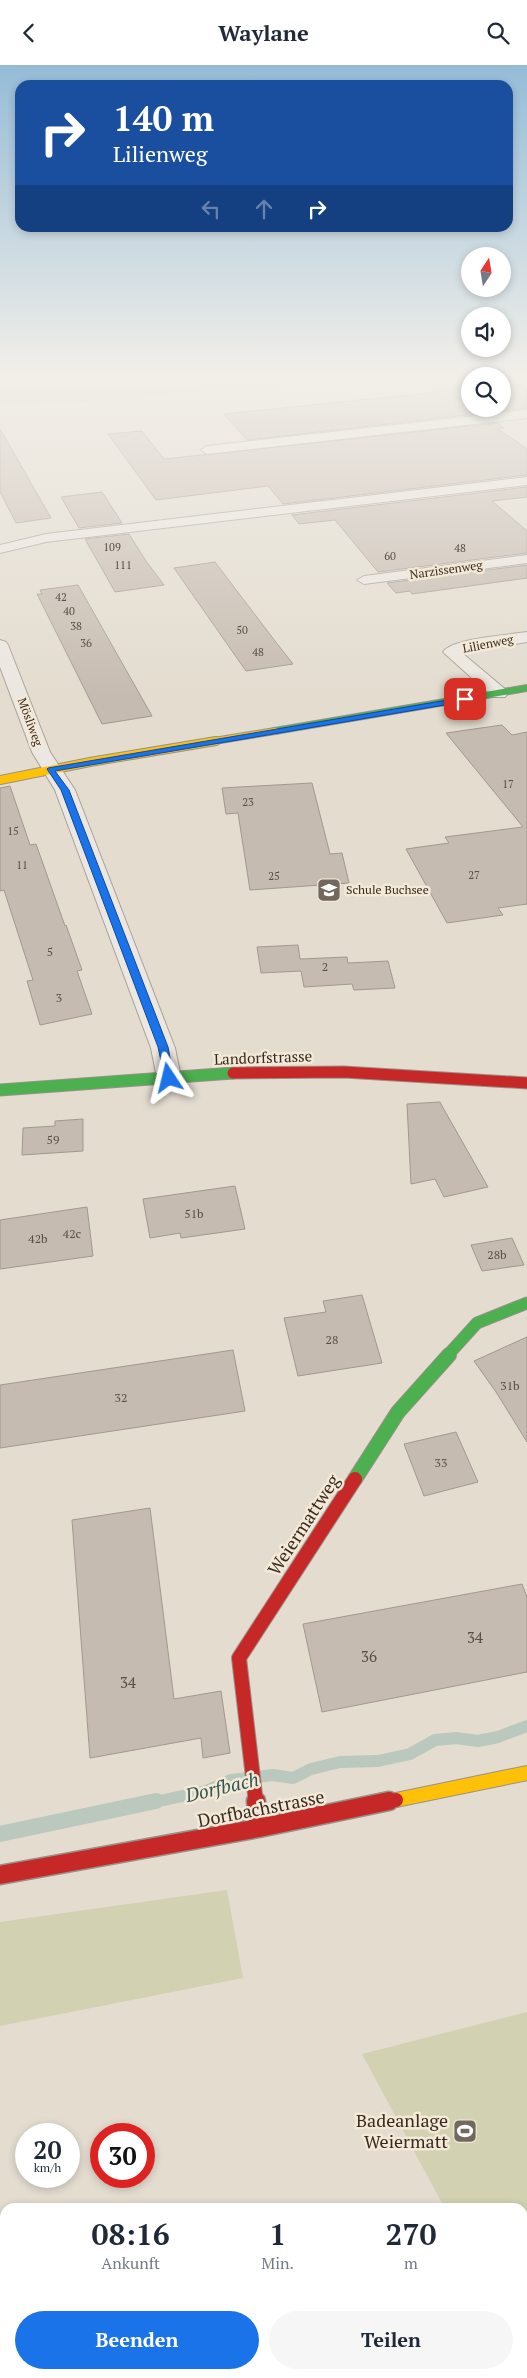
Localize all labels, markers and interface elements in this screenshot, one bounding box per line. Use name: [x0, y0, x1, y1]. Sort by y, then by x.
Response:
text: Waylane: [218, 18, 309, 47]
icon: back: [15, 19, 43, 47]
icon: search: [484, 19, 512, 47]
text: 140 m: [113, 95, 214, 141]
icon: right: [30, 100, 95, 165]
text: Lilienweg: [113, 139, 207, 168]
icon: left: [197, 195, 225, 223]
icon: ahead: [250, 195, 278, 223]
icon: right: [303, 195, 331, 223]
north arrow: [461, 247, 511, 297]
map controls: [461, 247, 511, 417]
button: sound: [461, 307, 511, 357]
button: search: [461, 367, 511, 417]
house number: 109: [103, 540, 121, 554]
house number: 48: [454, 541, 466, 555]
house number: 60: [384, 549, 396, 563]
street label: Narzissenweg: [409, 557, 484, 582]
house number: 111: [114, 558, 132, 572]
house number: 42: [55, 590, 67, 604]
house number: 40: [63, 604, 75, 618]
house number: 38: [70, 619, 82, 633]
house number: 50: [236, 623, 248, 637]
street label: Lilienweg: [461, 631, 515, 656]
house number: 36: [80, 636, 92, 650]
house number: 48: [252, 645, 264, 659]
pin: [444, 678, 486, 720]
icon: arrive: [451, 685, 479, 713]
street label: Mösliweg: [15, 696, 46, 749]
house number: 17: [502, 777, 514, 791]
house number: 23: [242, 795, 254, 809]
house number: 15: [7, 824, 19, 838]
house number: 11: [16, 858, 28, 872]
house number: 27: [468, 868, 480, 882]
house number: 25: [268, 869, 280, 883]
school or university icon: Schule Buchsee: [316, 877, 342, 903]
place label: Schule Buchsee: [346, 882, 429, 897]
house number: 5: [47, 944, 53, 959]
house number: 2: [322, 959, 328, 974]
house number: 3: [56, 990, 62, 1005]
street label: Landorfstrasse: [214, 1045, 312, 1069]
position arrow: [142, 1051, 194, 1103]
house number: 59: [47, 1132, 59, 1147]
house number: 51b: [184, 1206, 204, 1221]
house number: 42c: [63, 1226, 82, 1241]
house number: 42b: [28, 1231, 48, 1246]
house number: 28b: [487, 1247, 507, 1262]
house number: 28: [326, 1332, 338, 1347]
house number: 31b: [500, 1378, 520, 1393]
house number: 32: [115, 1390, 127, 1405]
house number: 33: [435, 1455, 447, 1470]
street label: Weiermattweg: [262, 1469, 345, 1579]
house number: 34: [467, 1627, 483, 1647]
house number: 36: [361, 1646, 377, 1666]
house number: 34: [120, 1672, 136, 1692]
water label: Dorfbach: [182, 1766, 261, 1807]
street label: Dorfbachstrasse: [195, 1784, 326, 1832]
place label: Badeanlage Weiermatt: [356, 2108, 448, 2153]
sports icon: Badeanlage Weiermatt: [452, 2118, 478, 2144]
speed limit sign: 30: [90, 2123, 155, 2188]
text: 20: [33, 2133, 62, 2166]
text: km/h: [34, 2160, 61, 2175]
text: 08:16: [92, 2214, 170, 2254]
text: 1: [269, 2214, 286, 2254]
text: 270: [386, 2214, 436, 2254]
text: Ankunft: [101, 2252, 160, 2274]
text: Min.: [261, 2252, 294, 2274]
text: m: [404, 2252, 418, 2274]
button: Beenden: [15, 2311, 259, 2369]
button: Teilen: [269, 2311, 513, 2369]

